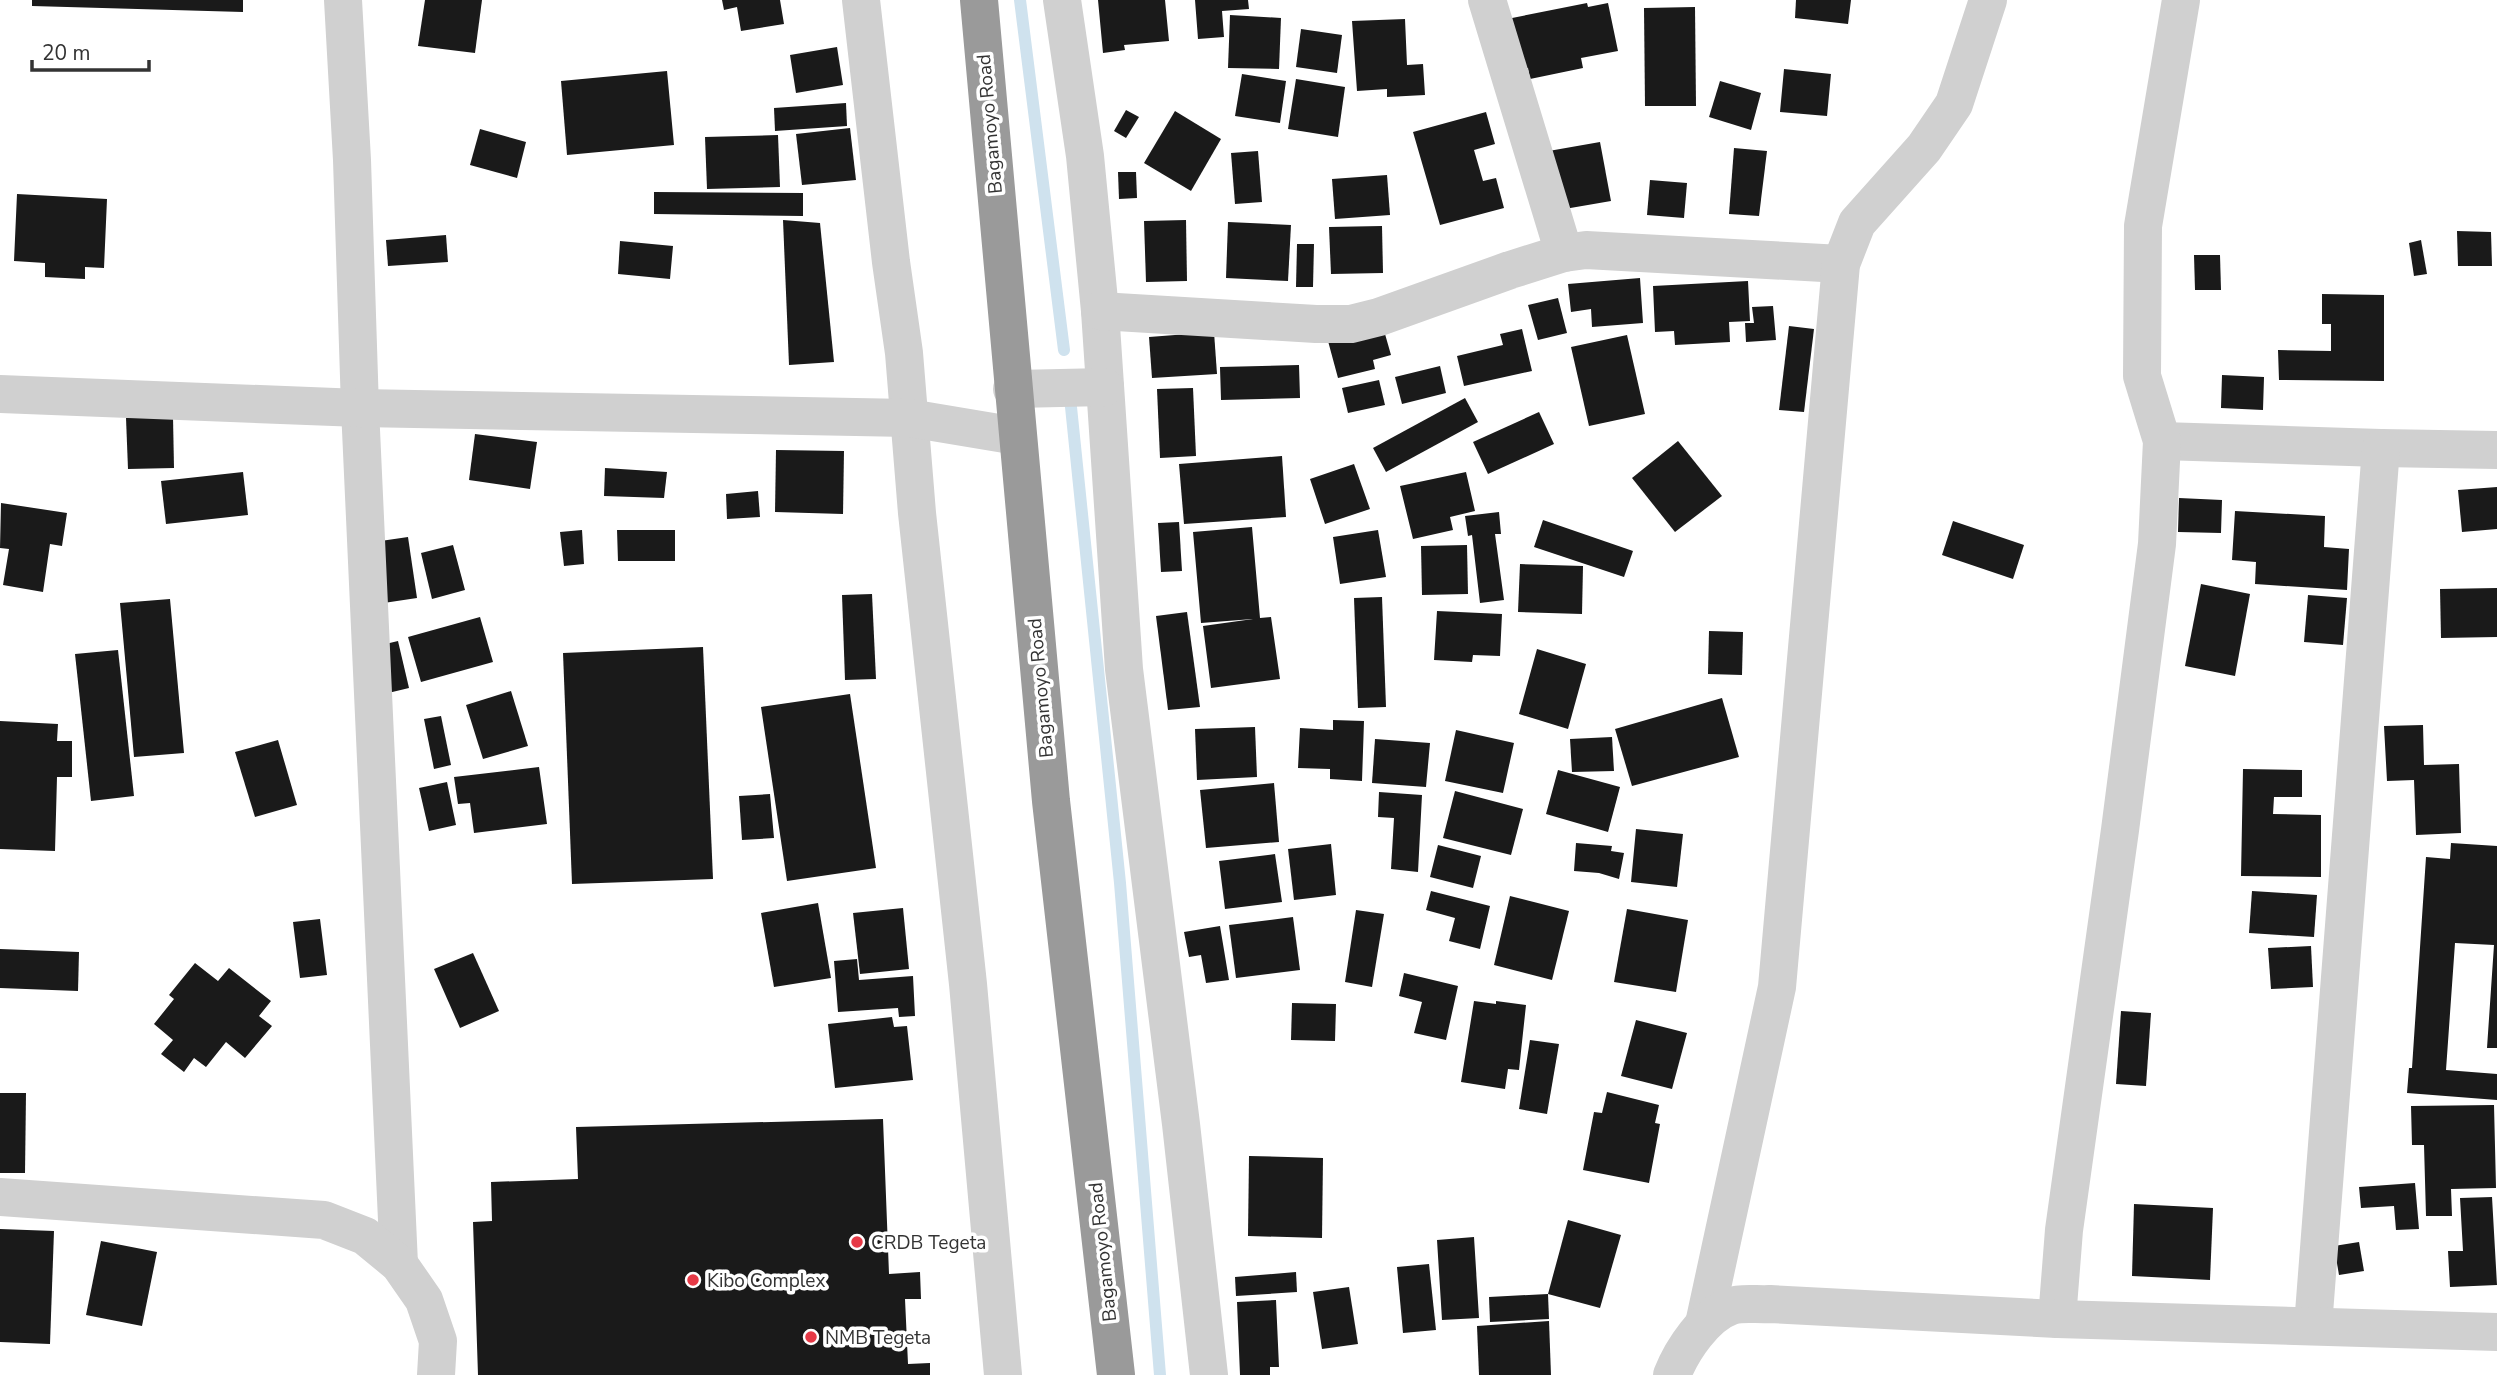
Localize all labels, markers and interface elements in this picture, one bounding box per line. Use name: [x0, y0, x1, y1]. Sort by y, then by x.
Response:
scale bar: [32, 28, 149, 72]
text: 20 m: [42, 39, 91, 67]
street label: Bagamoyo Road: [971, 53, 1009, 195]
street label: Bagamoyo Road: [1022, 617, 1060, 759]
street label: Bagamoyo Road: [1083, 1181, 1123, 1323]
place label: CRDB Tegeta: [871, 1230, 986, 1256]
marker: CRDB Tegeta: [849, 1234, 865, 1250]
place label: Kibo Complex: [707, 1268, 825, 1294]
marker: Kibo Complex: [685, 1272, 701, 1288]
place label: NMB Tegeta: [825, 1325, 931, 1351]
marker: NMB Tegeta: [803, 1329, 819, 1345]

